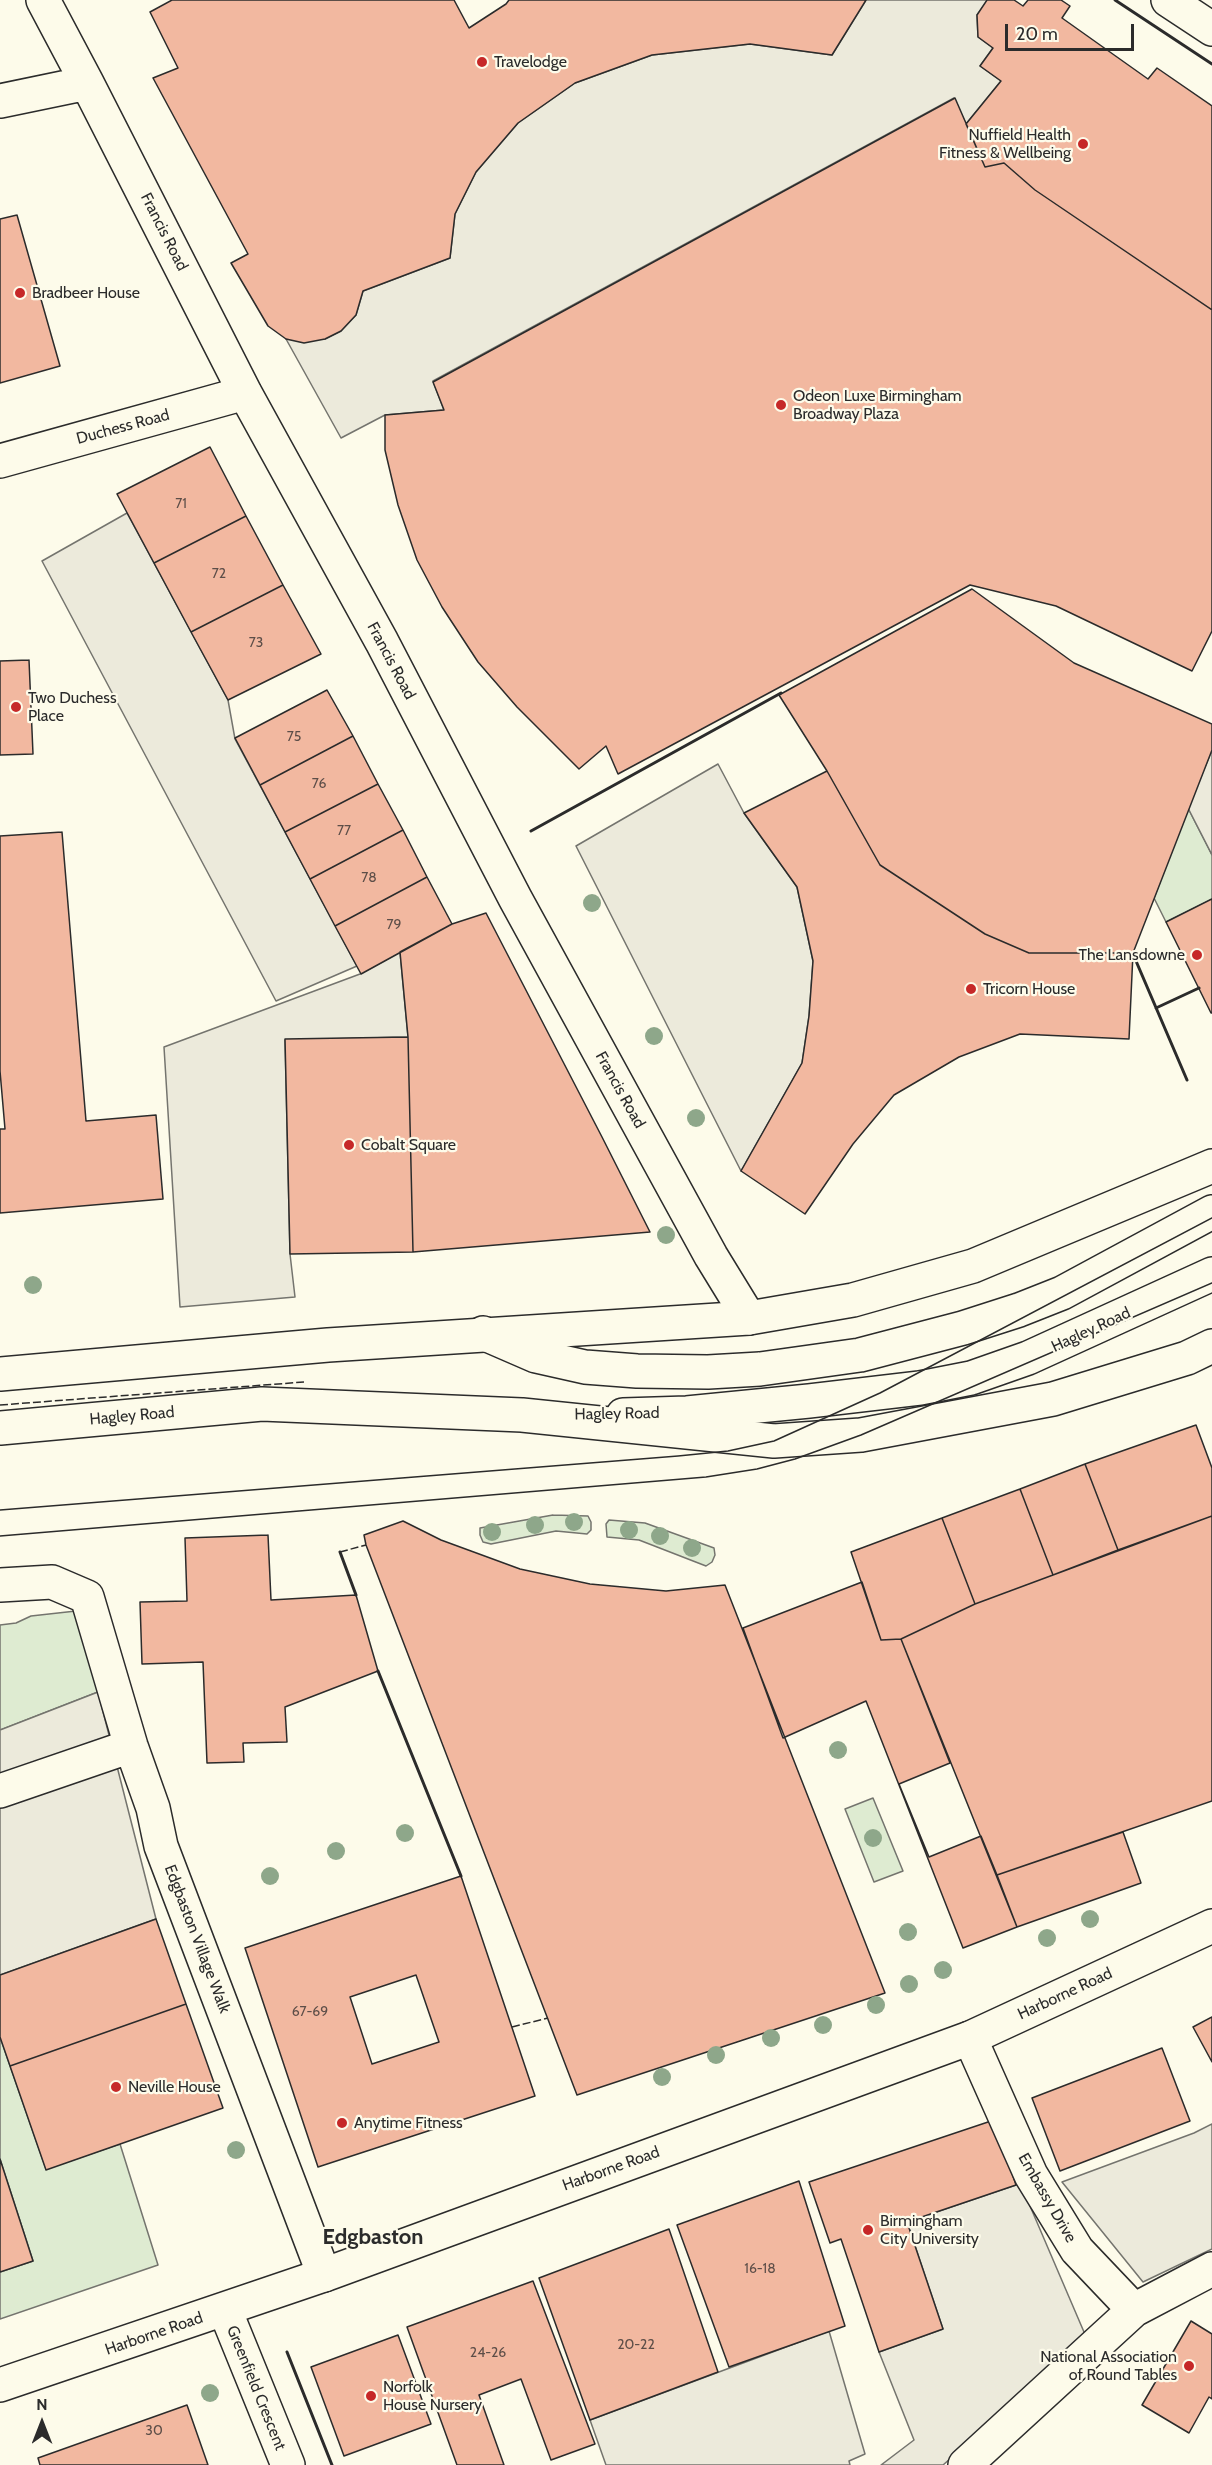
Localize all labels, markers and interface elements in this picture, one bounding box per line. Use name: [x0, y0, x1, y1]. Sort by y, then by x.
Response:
scale bar: [1008, 12, 1137, 50]
text: 20 m: [1016, 23, 1058, 45]
place label: Travelodge: [494, 52, 567, 72]
marker: Travelodge: [475, 55, 489, 69]
place label: Nuffield Health Fitness & Wellbeing: [939, 125, 1071, 163]
marker: Nuffield Health Fitness & Wellbeing: [1076, 137, 1090, 151]
street label: Francis Road: [136, 190, 192, 274]
place label: Bradbeer House: [32, 283, 140, 303]
marker: Bradbeer House: [13, 286, 27, 300]
place label: Odeon Luxe Birmingham Broadway Plaza: [793, 386, 962, 424]
marker: Odeon Luxe Birmingham Broadway Plaza: [774, 398, 788, 412]
street label: Duchess Road: [74, 405, 172, 449]
house number: 71: [175, 496, 187, 512]
house number: 72: [212, 566, 226, 582]
street label: Francis Road: [363, 619, 419, 703]
house number: 73: [249, 635, 263, 651]
place label: Two Duchess Place: [28, 688, 117, 726]
marker: Two Duchess Place: [9, 700, 23, 714]
house number: 75: [287, 729, 301, 745]
house number: 76: [312, 776, 326, 792]
house number: 77: [337, 823, 351, 839]
house number: 78: [361, 870, 377, 886]
house number: 79: [387, 917, 401, 933]
place label: The Lansdowne: [1079, 945, 1185, 965]
marker: The Lansdowne: [1190, 948, 1204, 962]
place label: Tricorn House: [983, 979, 1075, 999]
marker: Tricorn House: [964, 982, 978, 996]
street label: Francis Road: [591, 1048, 649, 1132]
place label: Cobalt Square: [361, 1135, 456, 1155]
marker: Cobalt Square: [342, 1138, 356, 1152]
street label: Hagley Road: [1048, 1303, 1134, 1357]
street label: Hagley Road: [89, 1403, 175, 1429]
street label: Hagley Road: [574, 1404, 660, 1424]
street label: Edgbaston Village Walk: [160, 1862, 234, 2016]
street label: Harborne Road: [1015, 1964, 1115, 2024]
house number: 67-69: [292, 2004, 328, 2020]
place label: Neville House: [128, 2077, 221, 2097]
marker: Neville House: [109, 2080, 123, 2094]
place label: Anytime Fitness: [354, 2113, 463, 2133]
marker: Anytime Fitness: [335, 2116, 349, 2130]
street label: Harborne Road: [560, 2143, 662, 2195]
street label: Embassy Drive: [1014, 2150, 1080, 2246]
place label: Birmingham City University: [880, 2211, 979, 2249]
marker: Birmingham City University: [861, 2223, 875, 2237]
district label: Edgbaston: [323, 2225, 423, 2251]
house number: 16-18: [744, 2261, 776, 2277]
street label: Harborne Road: [103, 2308, 205, 2360]
street label: Greenfield Crescent: [222, 2323, 290, 2453]
house number: 20-22: [617, 2337, 655, 2353]
house number: 24-26: [470, 2345, 506, 2361]
place label: National Association of Round Tables: [1040, 2347, 1177, 2385]
marker: National Association of Round Tables: [1182, 2359, 1196, 2373]
place label: Norfolk House Nursery: [383, 2377, 482, 2415]
marker: Norfolk House Nursery: [364, 2389, 378, 2403]
north arrow: [12, 2393, 72, 2453]
text: N: [36, 2395, 48, 2414]
house number: 30: [145, 2423, 163, 2439]

